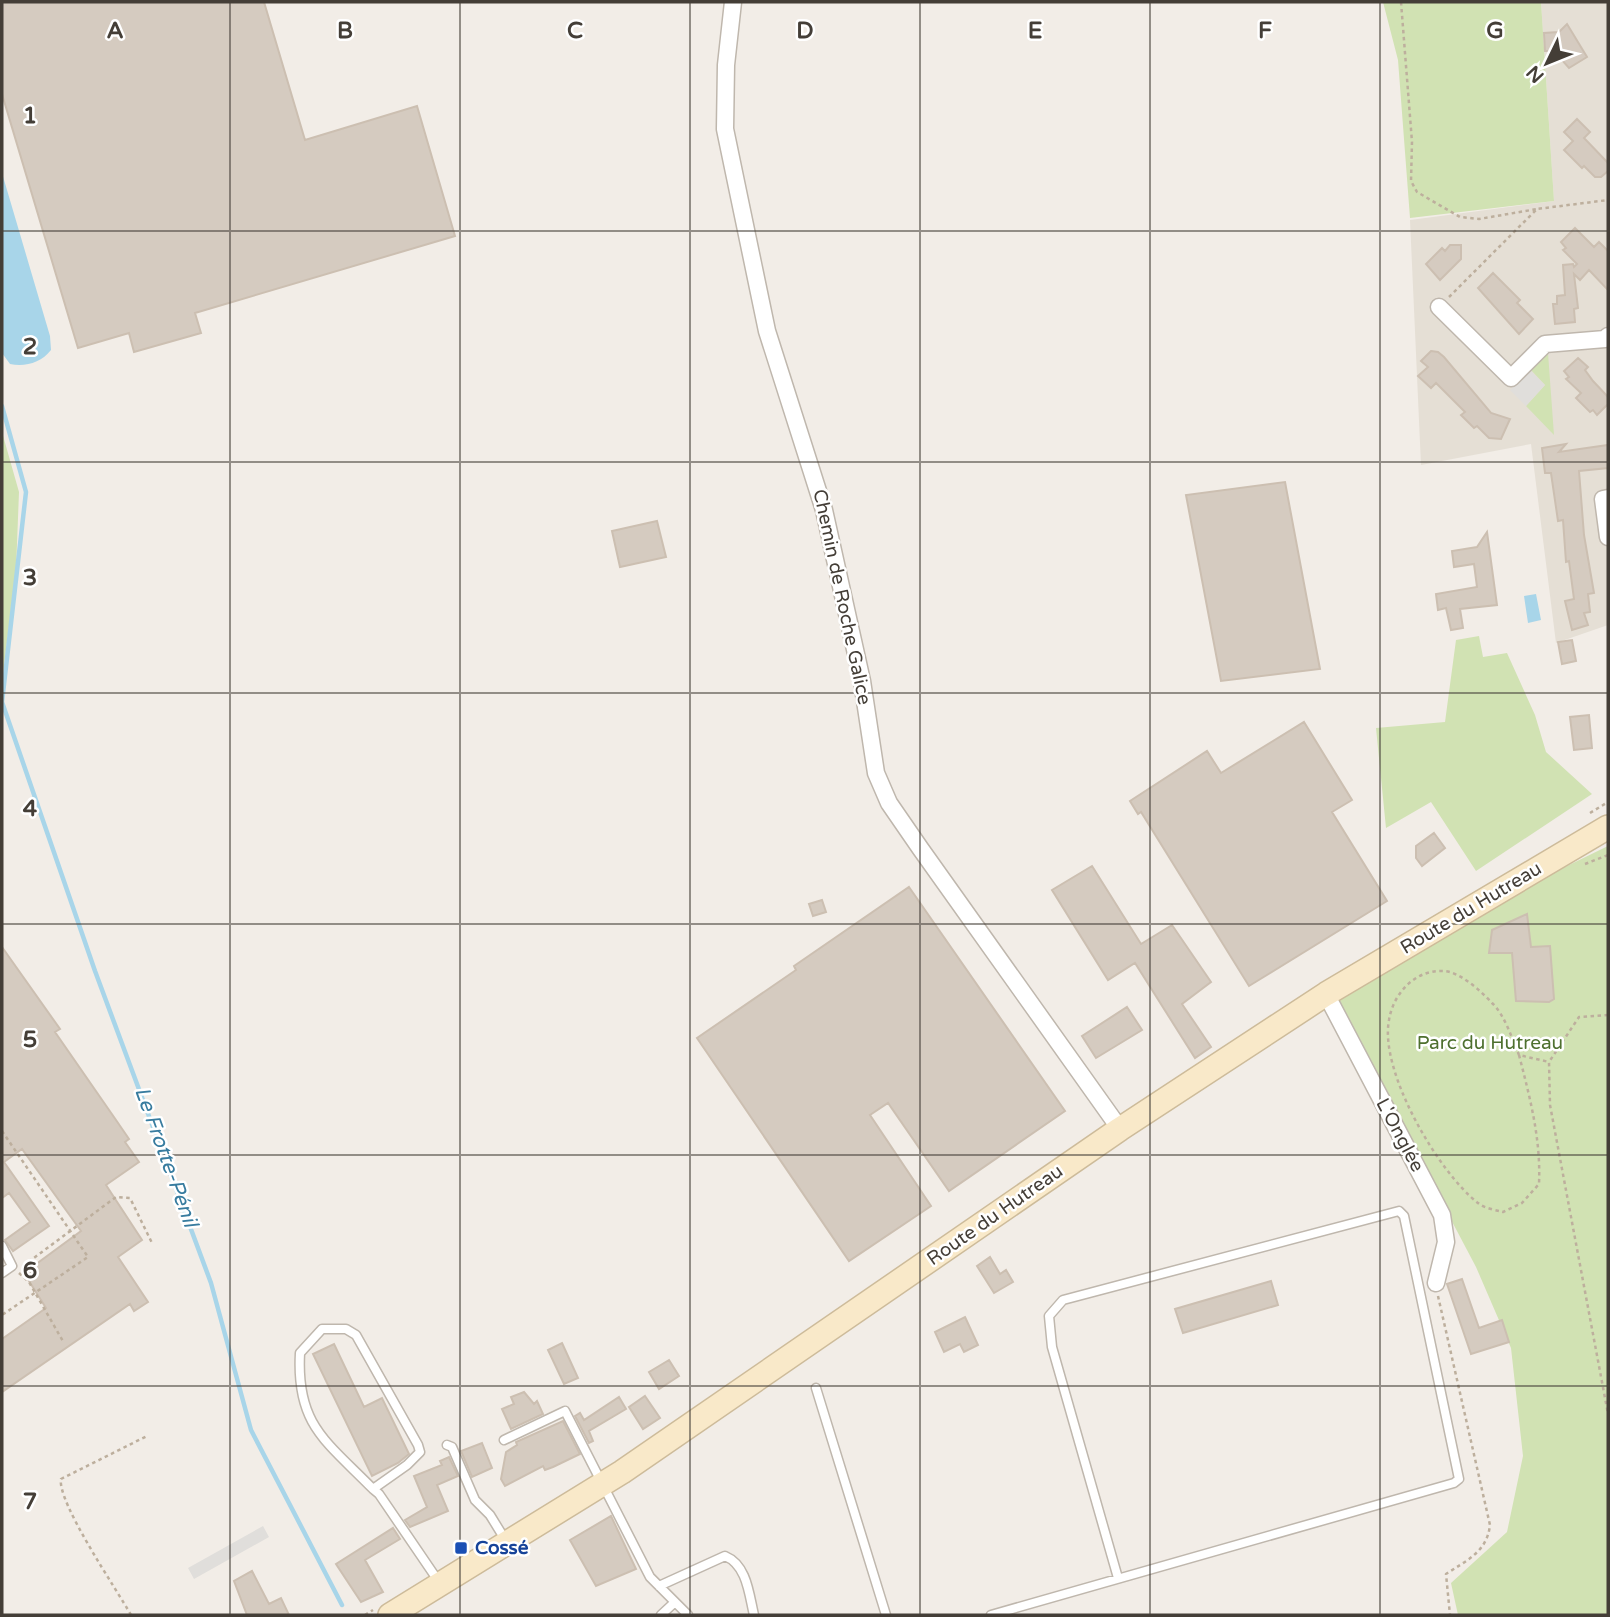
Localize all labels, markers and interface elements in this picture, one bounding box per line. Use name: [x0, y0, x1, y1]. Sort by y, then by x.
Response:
text: A: [106, 17, 124, 45]
text: B: [337, 17, 353, 45]
text: C: [567, 17, 583, 45]
text: D: [796, 17, 814, 45]
text: E: [1028, 17, 1042, 45]
text: F: [1258, 17, 1272, 45]
text: G: [1486, 17, 1504, 45]
north arrow: [1512, 28, 1582, 98]
text: N: [1522, 61, 1549, 87]
text: 1: [23, 102, 37, 130]
text: 2: [23, 333, 37, 361]
street label: Chemin de Roche Galice: [808, 487, 876, 707]
text: 3: [23, 564, 37, 592]
text: 4: [23, 795, 38, 823]
street label: Route du Hutreau: [1396, 857, 1546, 959]
text: 5: [23, 1026, 37, 1054]
park label: Parc du Hutreau: [1417, 1032, 1563, 1054]
water label: Le Frotte-Pénil: [129, 1083, 204, 1233]
street label: L'Onglée: [1371, 1094, 1429, 1176]
street label: Route du Hutreau: [923, 1160, 1067, 1270]
text: 6: [23, 1257, 37, 1285]
text: 7: [23, 1488, 37, 1516]
place label: Cossé: [475, 1537, 529, 1559]
marker: Cossé: [453, 1540, 469, 1556]

